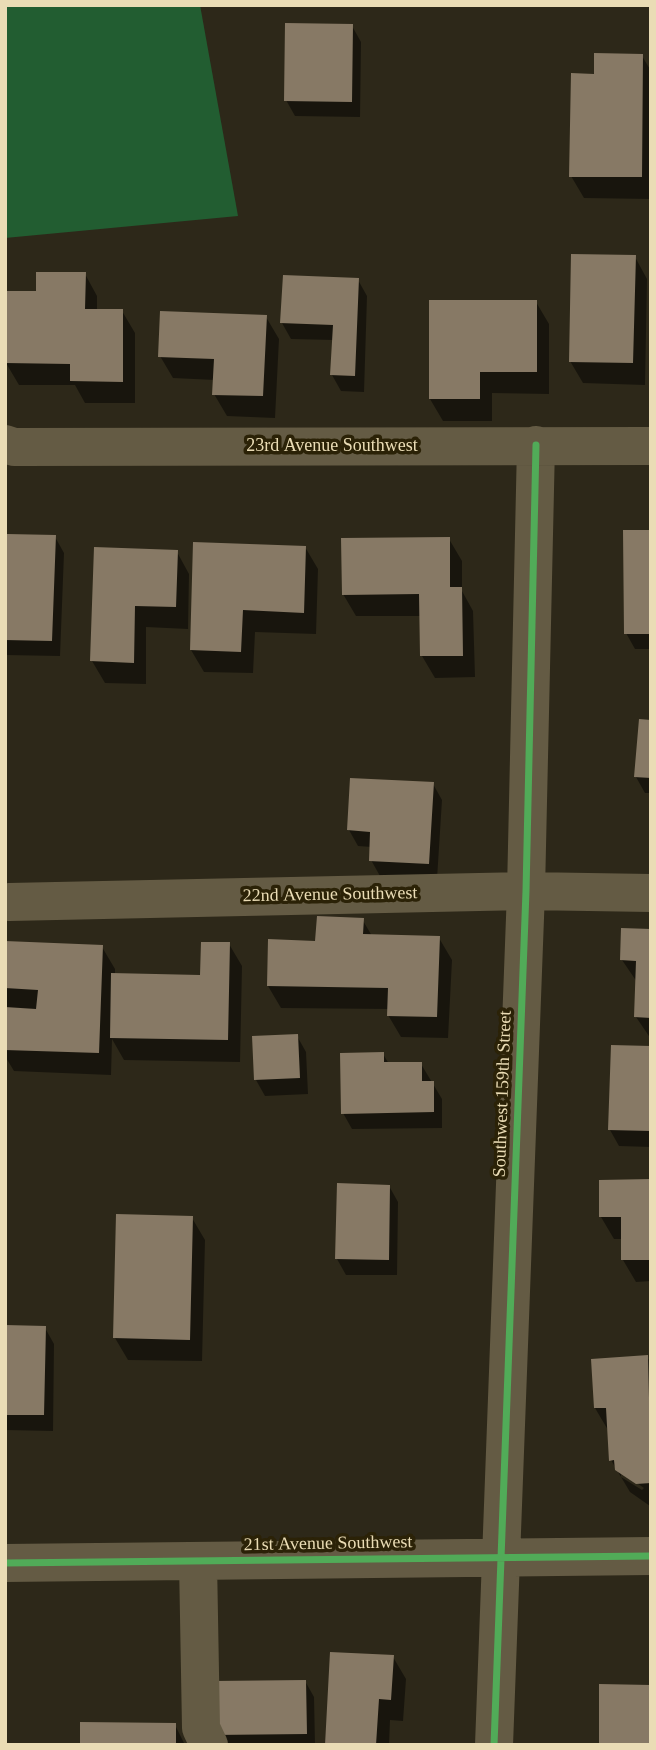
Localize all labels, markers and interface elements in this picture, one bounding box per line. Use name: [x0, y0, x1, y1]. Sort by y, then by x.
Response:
street label: 23rd Avenue Southwest: [246, 435, 418, 457]
street label: 22nd Avenue Southwest: [243, 883, 417, 907]
street label: Southwest 159th Street: [489, 1010, 517, 1178]
street label: 21st Avenue Southwest: [243, 1532, 413, 1556]

